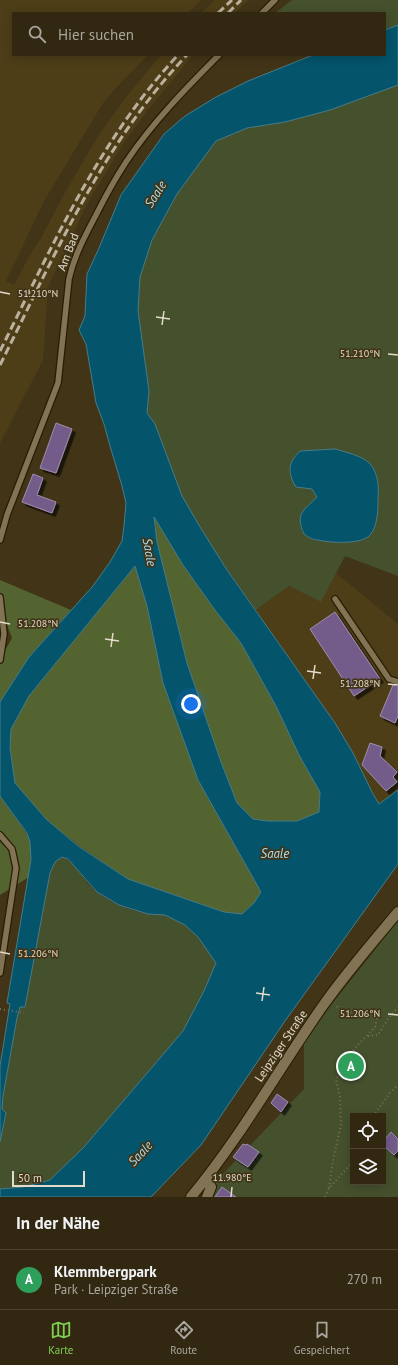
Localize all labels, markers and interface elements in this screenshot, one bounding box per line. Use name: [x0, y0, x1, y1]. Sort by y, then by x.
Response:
search box: [12, 12, 386, 56]
icon: search: [26, 23, 48, 45]
text: Hier suchen: [58, 25, 134, 44]
water label: Saale: [141, 178, 170, 211]
street label: Am Bad: [53, 231, 82, 273]
text: 51.210°N: [18, 287, 58, 300]
text: 51.210°N: [340, 347, 380, 360]
water label: Saale: [139, 536, 160, 568]
text: 51.208°N: [18, 617, 58, 630]
text: 51.208°N: [340, 677, 380, 690]
your location: [181, 694, 201, 714]
water label: Saale: [261, 845, 289, 862]
text: 51.206°N: [18, 947, 58, 960]
street label: Leipziger Straße: [251, 1007, 310, 1084]
text: 51.206°N: [340, 1007, 380, 1020]
pin: A: [338, 1051, 364, 1081]
map controls: [350, 1113, 386, 1185]
button: locate: [350, 1113, 386, 1149]
water label: Saale: [124, 1137, 156, 1170]
button: layers: [350, 1149, 386, 1185]
scale bar: [12, 1169, 85, 1188]
text: 50 m: [18, 1171, 42, 1185]
text: 11.980°E: [213, 1171, 252, 1184]
text: In der Nähe: [16, 1212, 100, 1234]
text: Klemmbergpark: [54, 1262, 157, 1281]
text: A: [25, 1271, 33, 1288]
text: 270 m: [347, 1271, 382, 1288]
text: Park · Leipziger Straße: [54, 1281, 178, 1298]
tab: Karte: [48, 1319, 73, 1357]
tab: Route: [170, 1319, 197, 1357]
tab: Gespeichert: [294, 1319, 350, 1357]

